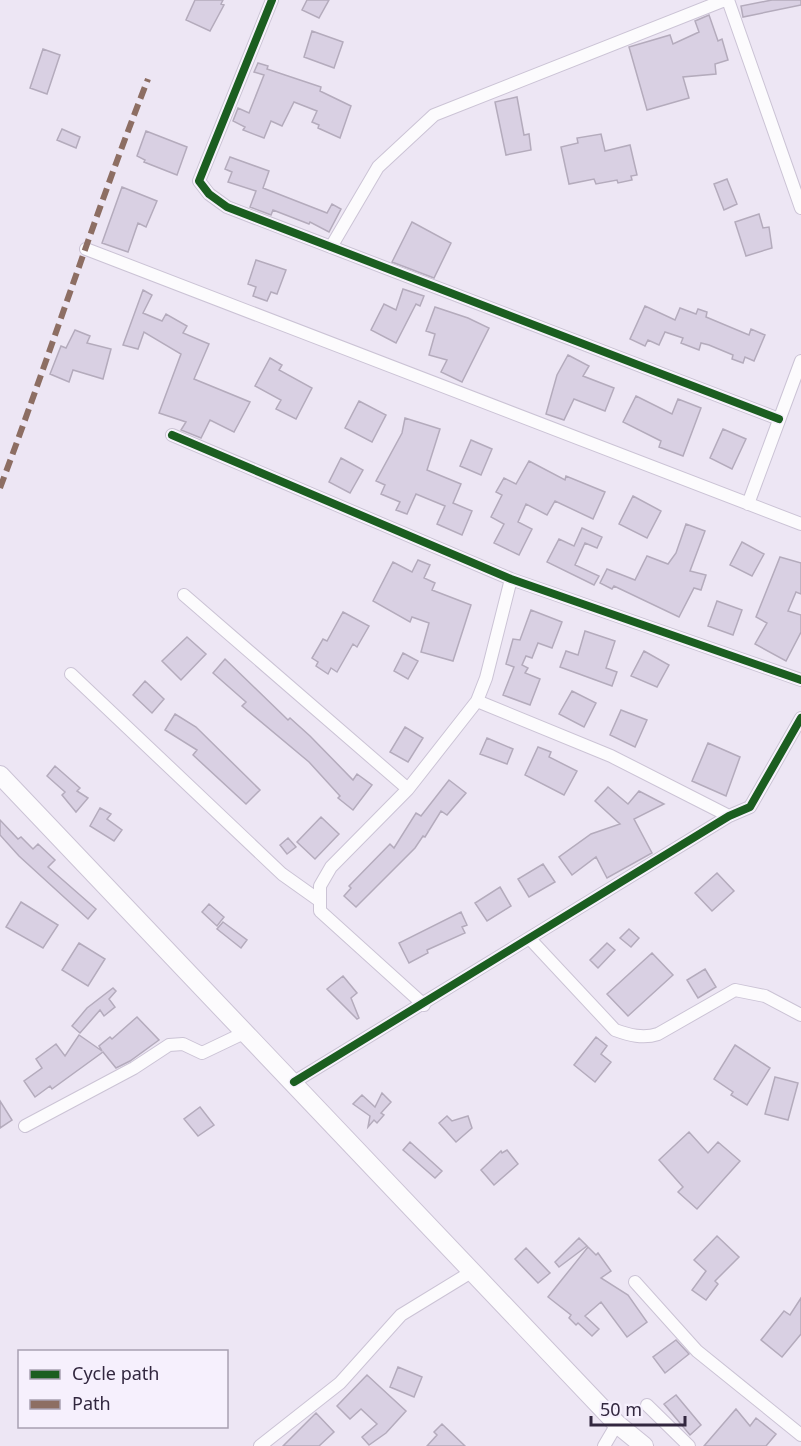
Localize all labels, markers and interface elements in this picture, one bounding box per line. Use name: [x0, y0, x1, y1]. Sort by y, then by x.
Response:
legend: [18, 1350, 228, 1428]
text: Cycle path: [72, 1361, 159, 1385]
scale bar: [591, 1389, 686, 1427]
text: Path: [72, 1391, 111, 1415]
text: 50 m: [600, 1397, 642, 1421]

